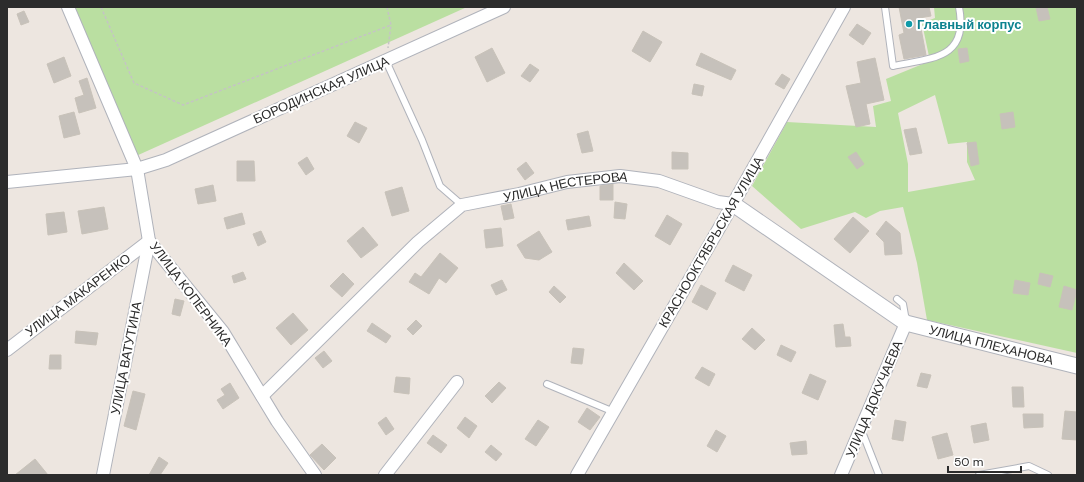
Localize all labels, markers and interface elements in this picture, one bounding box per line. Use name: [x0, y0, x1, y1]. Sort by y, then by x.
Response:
place label: Главный корпус: [917, 16, 1021, 33]
marker: Главный корпус: [904, 19, 914, 29]
street label: БОРОДИНСКАЯ УЛИЦА: [251, 52, 392, 128]
street label: КРАСНООКТЯБРЬСКАЯ УЛИЦА: [655, 153, 767, 331]
street label: УЛИЦА НЕСТЕРОВА: [502, 167, 629, 205]
street label: УЛИЦА КОПЕРНИКА: [146, 238, 236, 350]
street label: УЛИЦА МАКАРЕНКО: [22, 250, 134, 340]
street label: УЛИЦА ВАТУТИНА: [107, 300, 145, 416]
street label: УЛИЦА ПЛЕХАНОВА: [927, 321, 1056, 368]
street label: УЛИЦА ДОКУЧАЕВА: [842, 338, 906, 460]
scale bar: [948, 448, 1021, 474]
text: 50 m: [954, 454, 983, 470]

